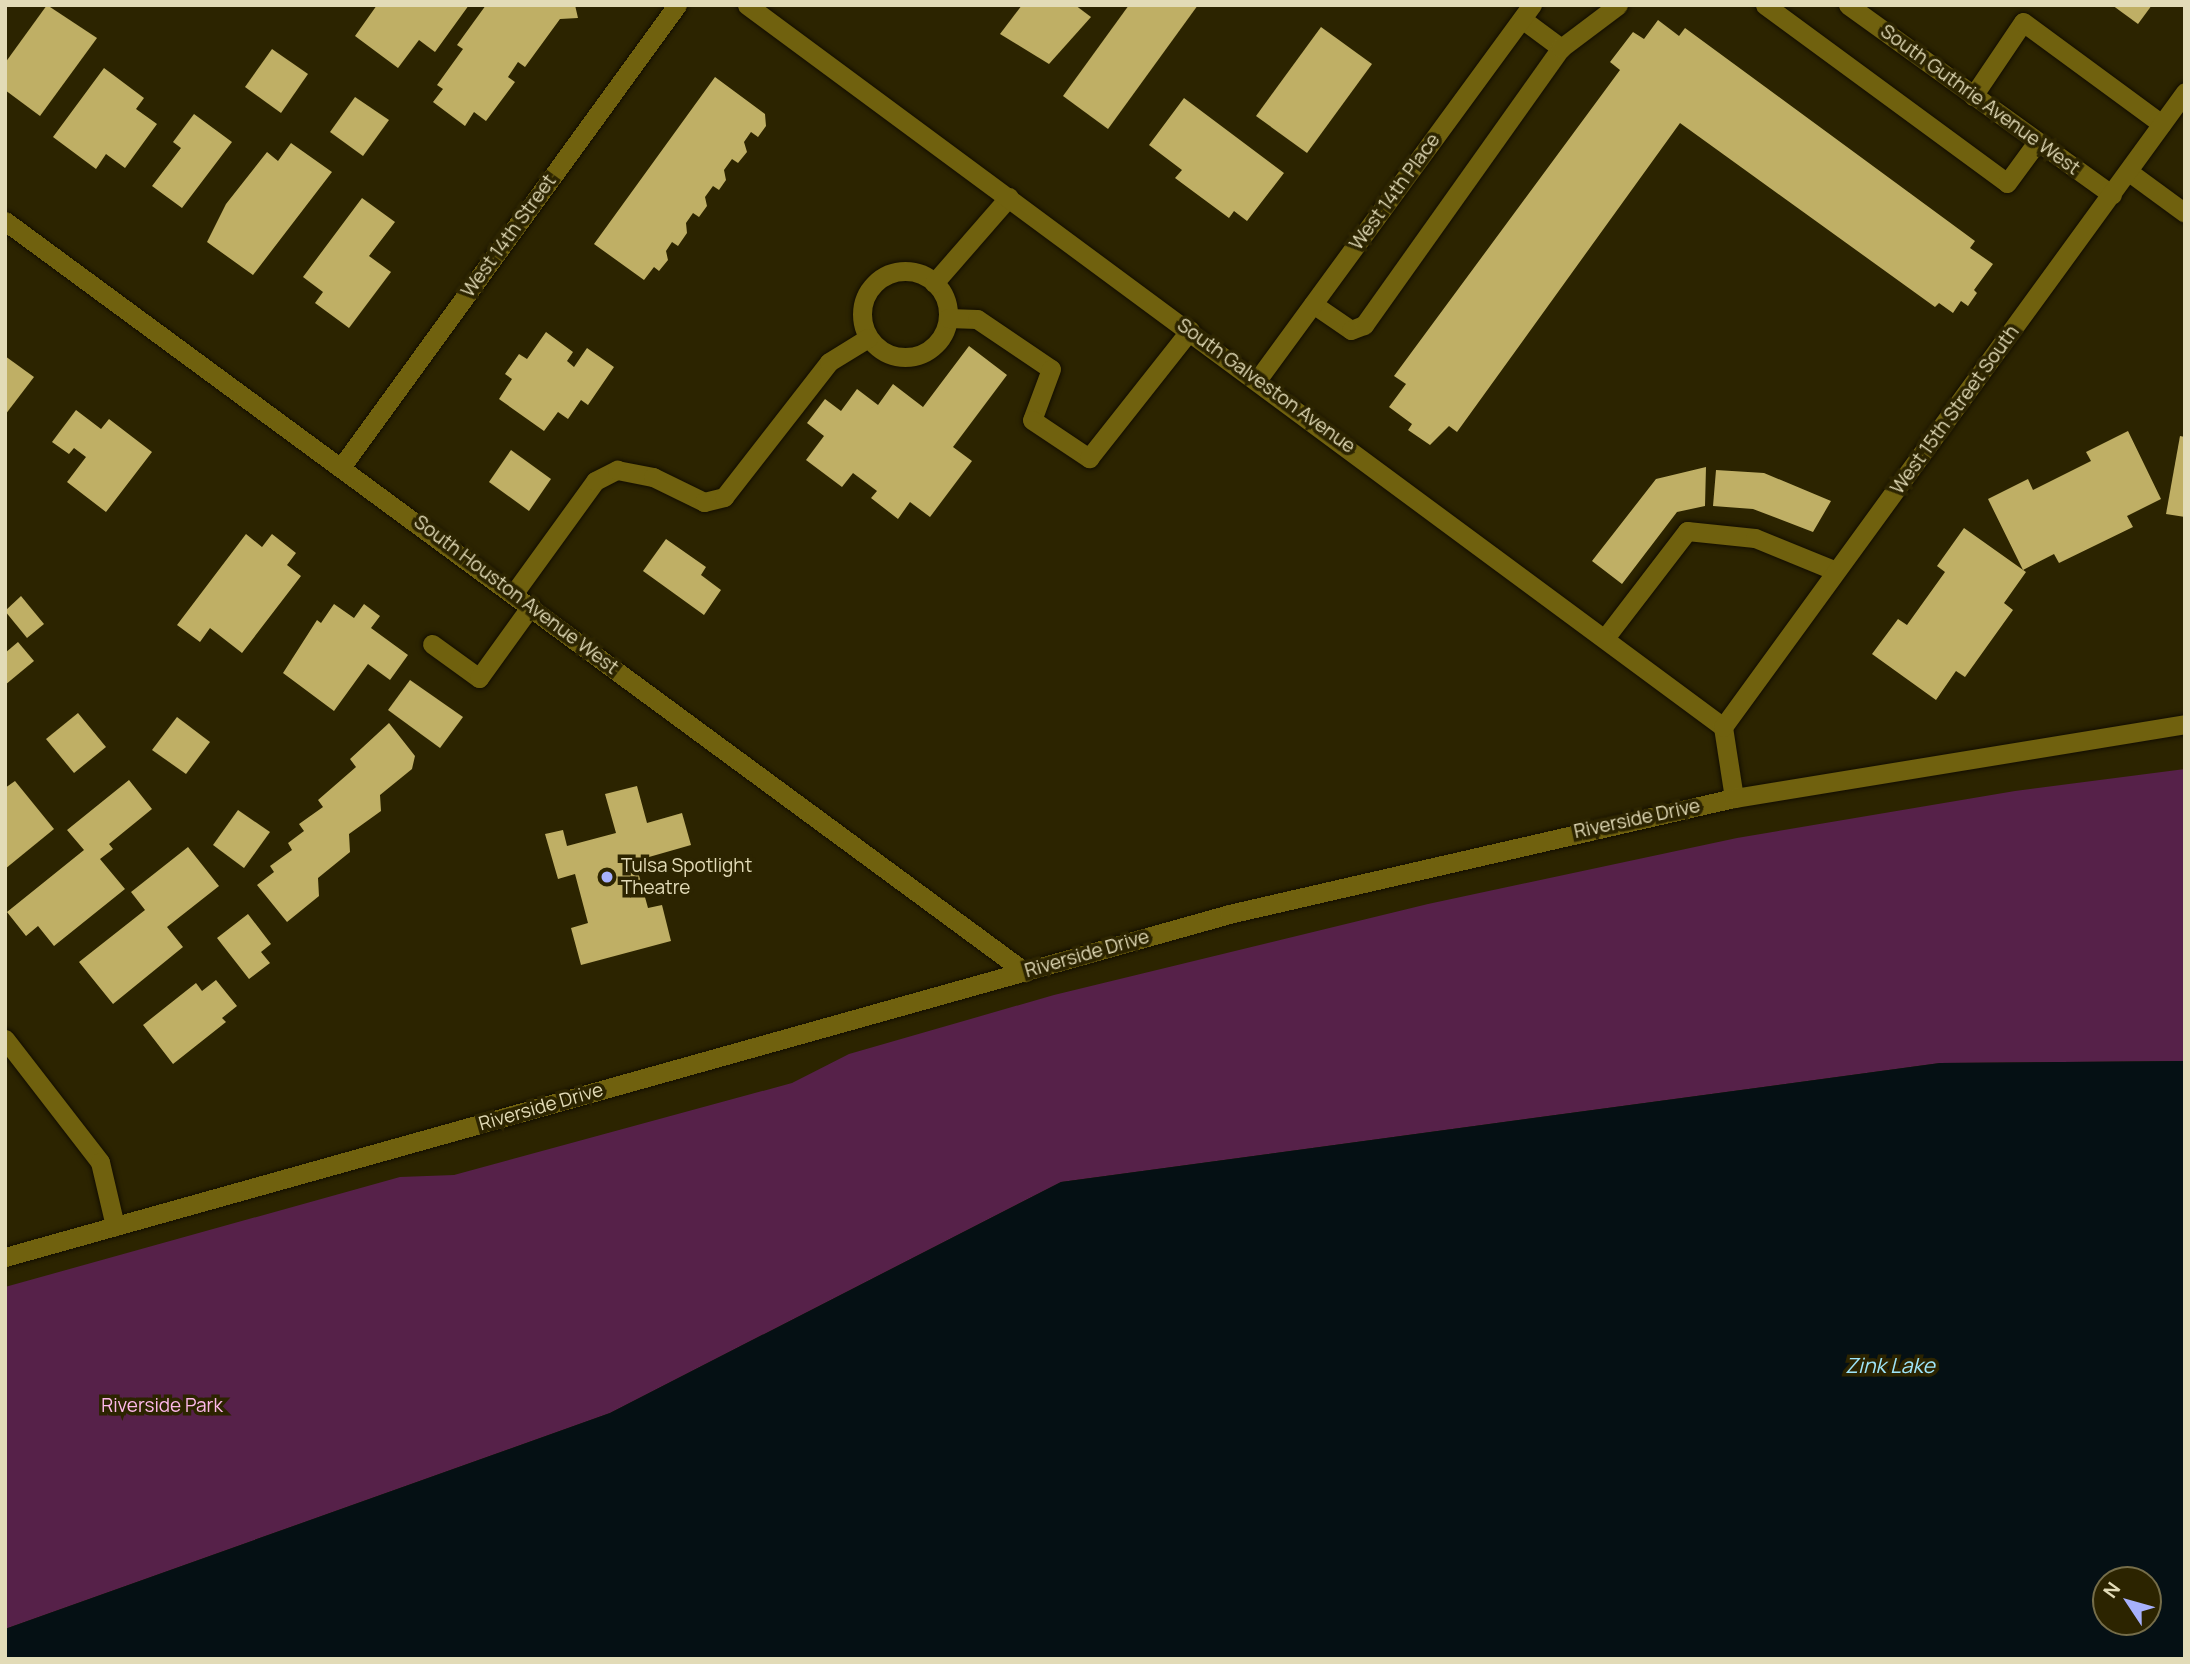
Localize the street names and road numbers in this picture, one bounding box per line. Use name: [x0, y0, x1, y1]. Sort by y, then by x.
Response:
street label: South Guthrie Avenue West: [1876, 20, 2084, 180]
street label: West 14th Place: [1345, 129, 1445, 255]
street label: West 14th Street: [457, 170, 561, 302]
street label: South Galveston Avenue: [1173, 314, 1359, 458]
street label: West 15th Street South: [1886, 321, 2024, 499]
street label: South Houston Avenue West: [409, 511, 623, 679]
street label: Riverside Drive: [1572, 795, 1702, 843]
street label: Riverside Drive: [1022, 925, 1152, 983]
street label: Riverside Drive: [476, 1078, 606, 1136]

